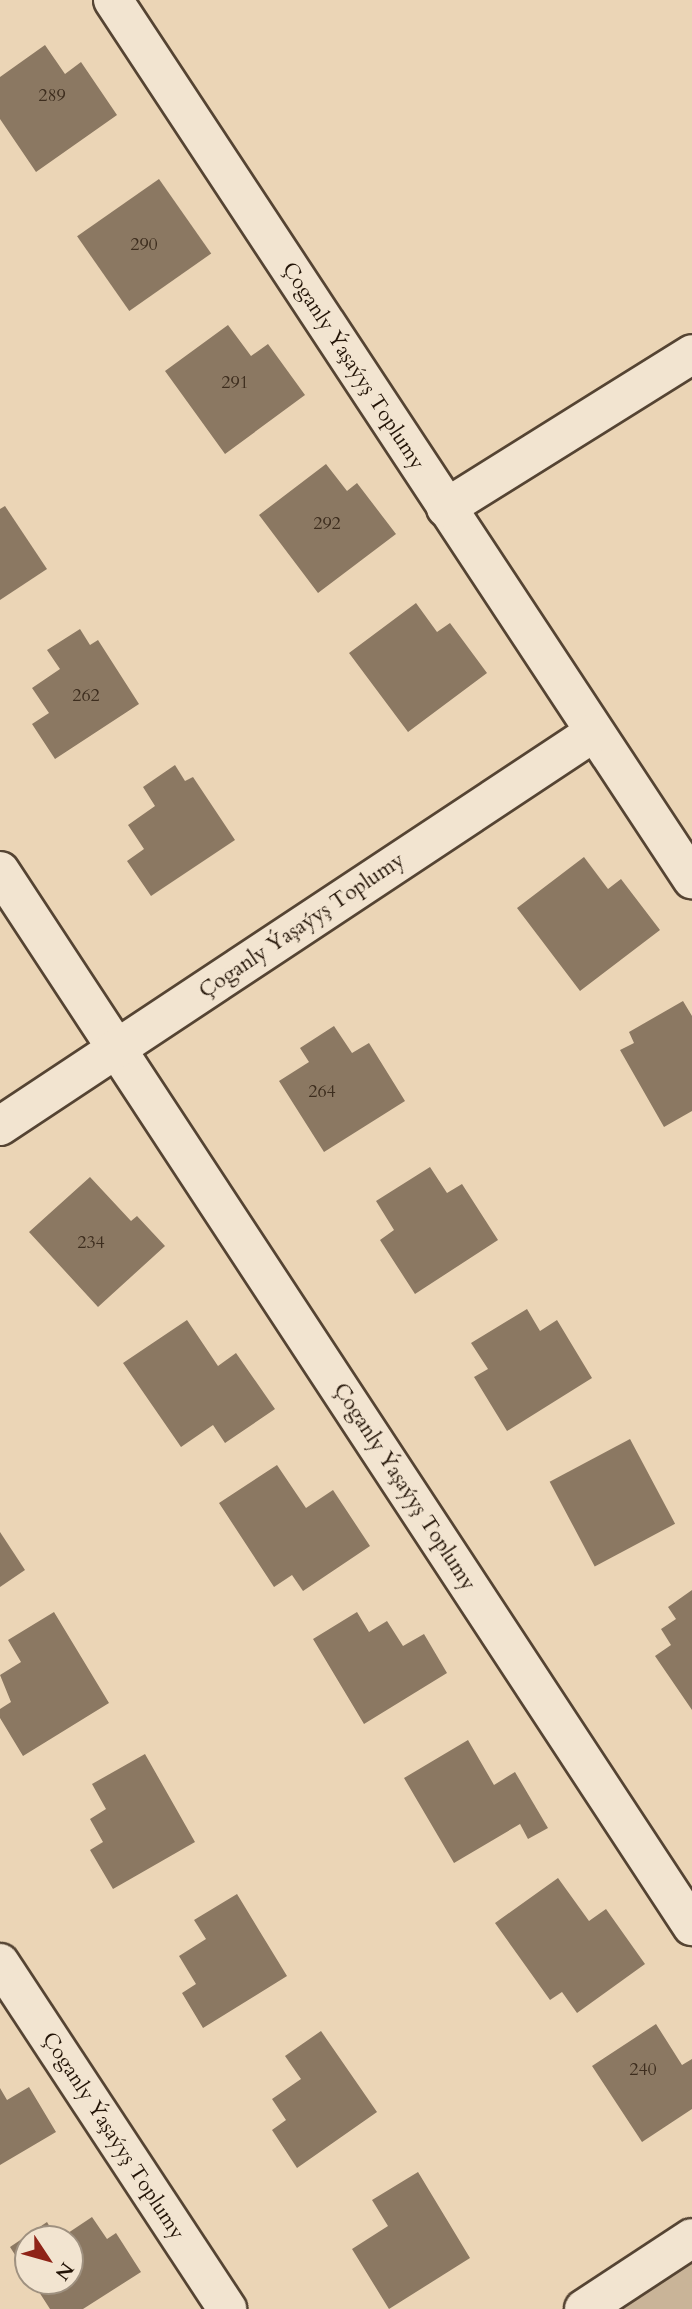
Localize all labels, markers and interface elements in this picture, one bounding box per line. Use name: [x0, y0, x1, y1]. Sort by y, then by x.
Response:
house number: 289: [38, 85, 66, 107]
house number: 290: [130, 234, 158, 256]
street label: Çoganly Ýaşaýyş Toplumy: [276, 258, 430, 474]
house number: 291: [221, 372, 249, 394]
house number: 292: [313, 513, 341, 535]
house number: 262: [72, 685, 100, 707]
street label: Çoganly Ýaşaýyş Toplumy: [195, 848, 409, 1004]
house number: 264: [308, 1081, 336, 1103]
house number: 234: [77, 1232, 105, 1254]
street label: Çoganly Ýaşaýyş Toplumy: [327, 1379, 481, 1595]
street label: Çoganly Ýaşaýyş Toplumy: [36, 2028, 190, 2244]
house number: 240: [629, 2059, 657, 2081]
north arrow: [14, 2225, 84, 2295]
text: N: [49, 2257, 80, 2285]

